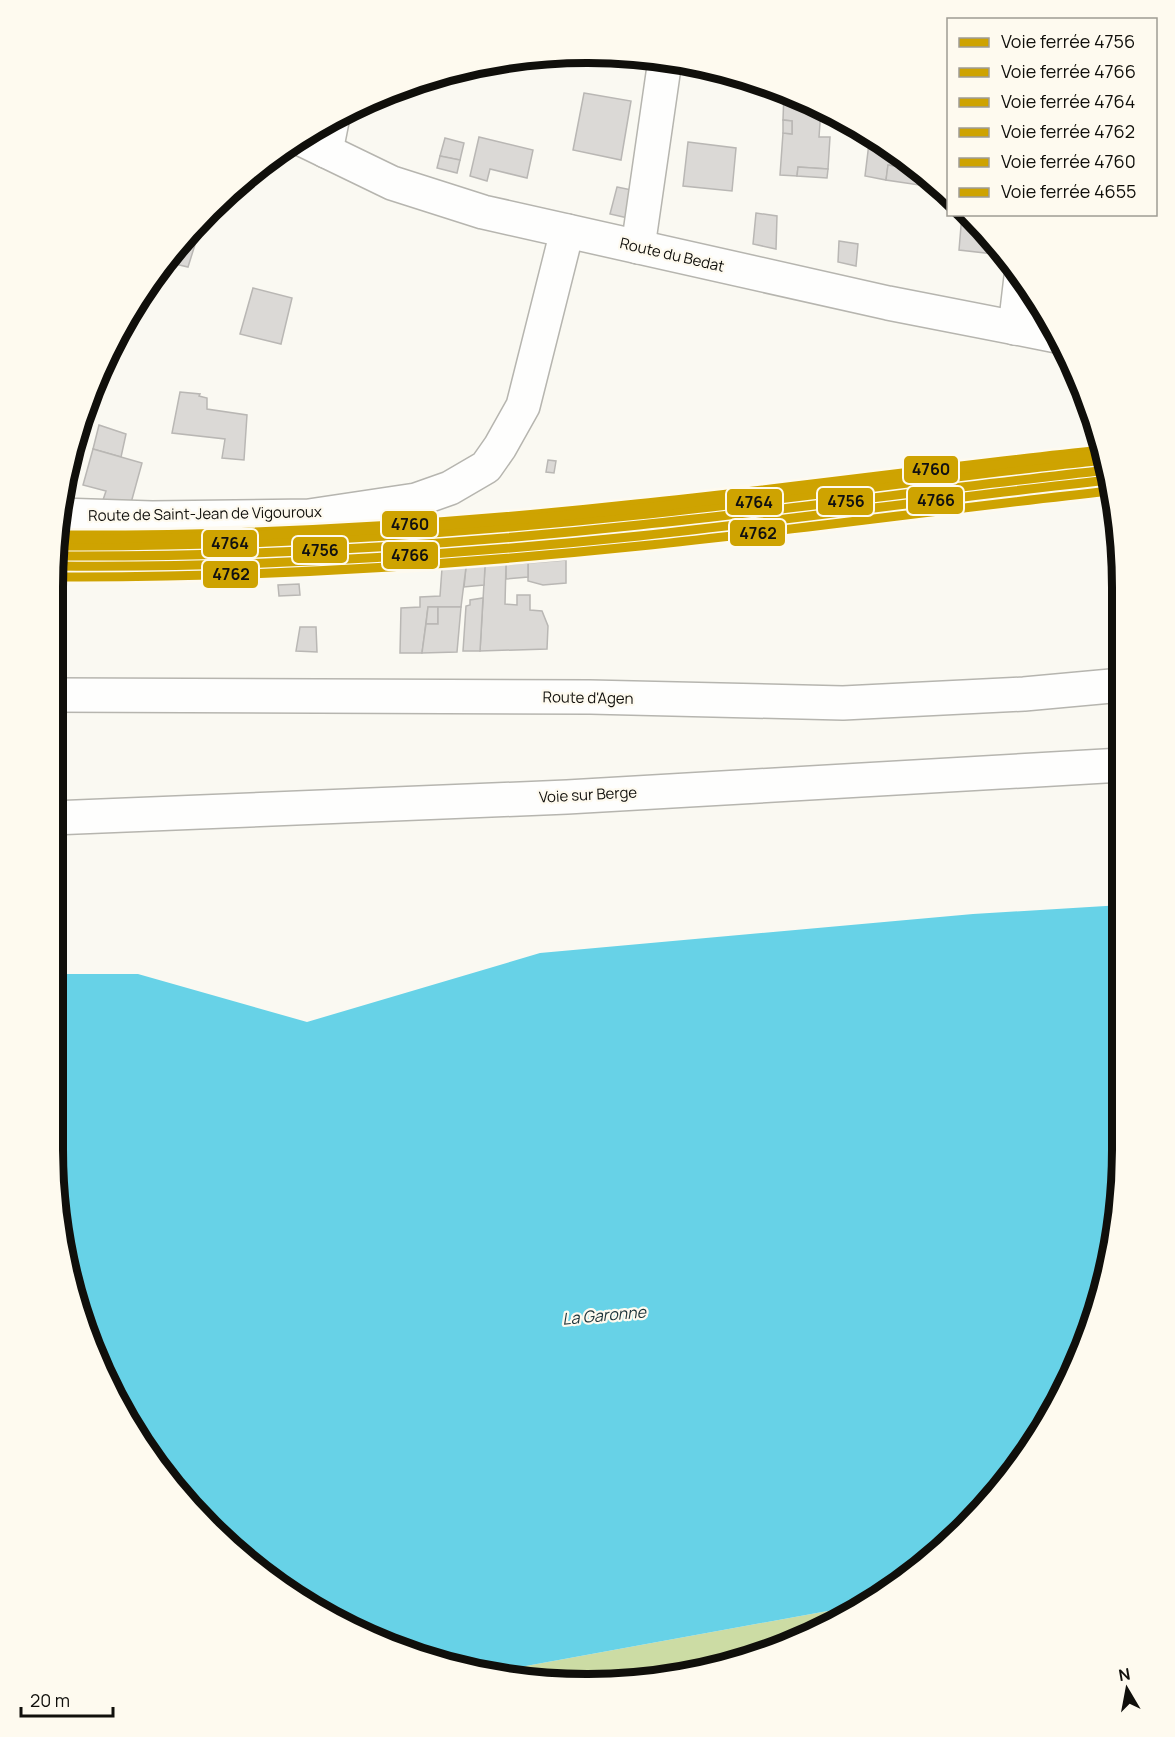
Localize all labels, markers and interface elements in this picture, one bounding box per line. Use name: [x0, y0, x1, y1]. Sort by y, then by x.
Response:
legend: [947, 18, 1157, 216]
text: Voie ferrée 4756: [1001, 29, 1135, 53]
text: Voie ferrée 4766: [1001, 59, 1136, 83]
text: Voie ferrée 4764: [1001, 89, 1135, 113]
text: Voie ferrée 4762: [1001, 119, 1135, 143]
text: Voie ferrée 4760: [1001, 149, 1136, 173]
text: Voie ferrée 4655: [1001, 179, 1137, 203]
street label: Route du Bedat: [618, 232, 726, 277]
line badge: 4760: [903, 455, 959, 484]
text: 4760: [912, 458, 950, 480]
line badge: 4766: [907, 486, 964, 515]
line badge: 4756: [817, 487, 874, 516]
line badge: 4764: [726, 488, 783, 516]
text: 4766: [917, 489, 955, 511]
text: 4756: [827, 490, 865, 512]
text: 4764: [735, 491, 773, 513]
street label: Route de Saint-Jean de Vigouroux: [88, 501, 322, 526]
line badge: 4760: [381, 510, 438, 538]
text: 4760: [391, 513, 429, 535]
line badge: 4762: [729, 519, 786, 547]
text: 4762: [739, 522, 777, 544]
line badge: 4764: [202, 529, 258, 558]
text: 4764: [211, 532, 249, 554]
line badge: 4756: [292, 536, 348, 564]
text: 4756: [301, 539, 339, 561]
line badge: 4766: [382, 541, 439, 570]
text: 4766: [391, 544, 429, 566]
line badge: 4762: [202, 560, 259, 589]
text: 4762: [212, 563, 250, 585]
street label: Route d'Agen: [542, 686, 634, 709]
street label: Voie sur Berge: [538, 781, 638, 808]
water label: La Garonne: [561, 1300, 648, 1330]
north arrow: [1097, 1659, 1157, 1719]
text: N: [1117, 1662, 1132, 1686]
scale bar: [21, 1680, 112, 1718]
text: 20 m: [30, 1688, 70, 1712]

